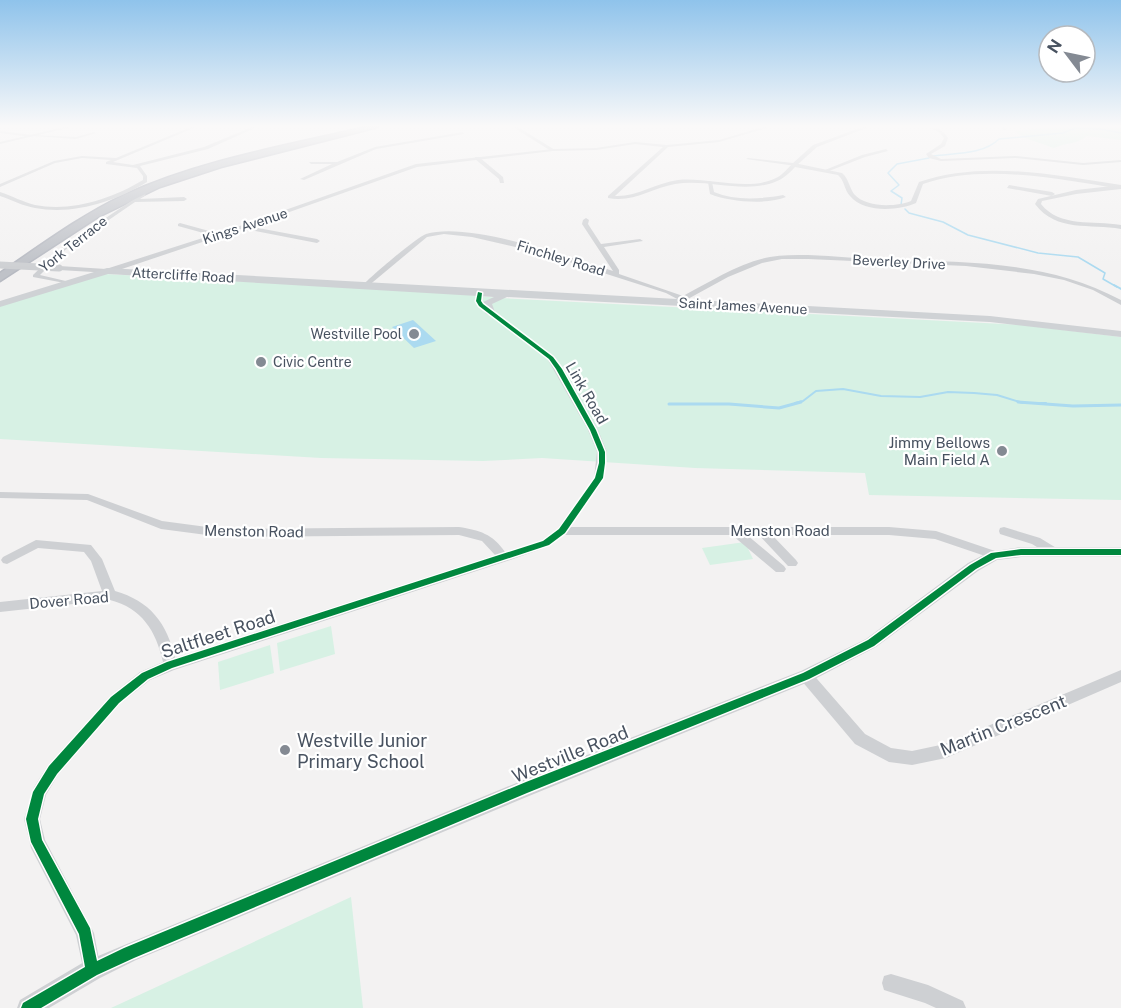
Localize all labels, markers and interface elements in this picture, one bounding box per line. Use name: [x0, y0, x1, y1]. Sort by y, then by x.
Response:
north arrow: [1037, 24, 1097, 84]
text: N: [1043, 36, 1066, 57]
street label: Kings Avenue: [201, 205, 289, 247]
street label: York Terrace: [36, 213, 110, 275]
street label: Finchley Road: [515, 237, 607, 279]
street label: Beverley Drive: [852, 252, 946, 272]
street label: Attercliffe Road: [131, 264, 235, 286]
street label: Saint James Avenue: [678, 295, 808, 317]
place label: Westville Pool: [310, 326, 402, 342]
marker: Westville Pool: [407, 327, 421, 341]
place label: Civic Centre: [273, 354, 352, 370]
marker: Civic Centre: [254, 355, 268, 369]
street label: Link Road: [562, 359, 612, 427]
place label: Jimmy Bellows Main Field A: [888, 434, 990, 468]
marker: Jimmy Bellows Main Field A: [995, 444, 1009, 458]
street label: Menston Road: [204, 522, 304, 540]
street label: Menston Road: [730, 522, 830, 539]
street label: Dover Road: [29, 588, 109, 612]
street label: Saltfleet Road: [158, 606, 278, 662]
street label: Martin Crescent: [937, 690, 1069, 760]
street label: Westville Road: [509, 721, 631, 787]
place label: Westville Junior Primary School: [297, 730, 427, 772]
marker: Westville Junior Primary School: [278, 743, 292, 757]

